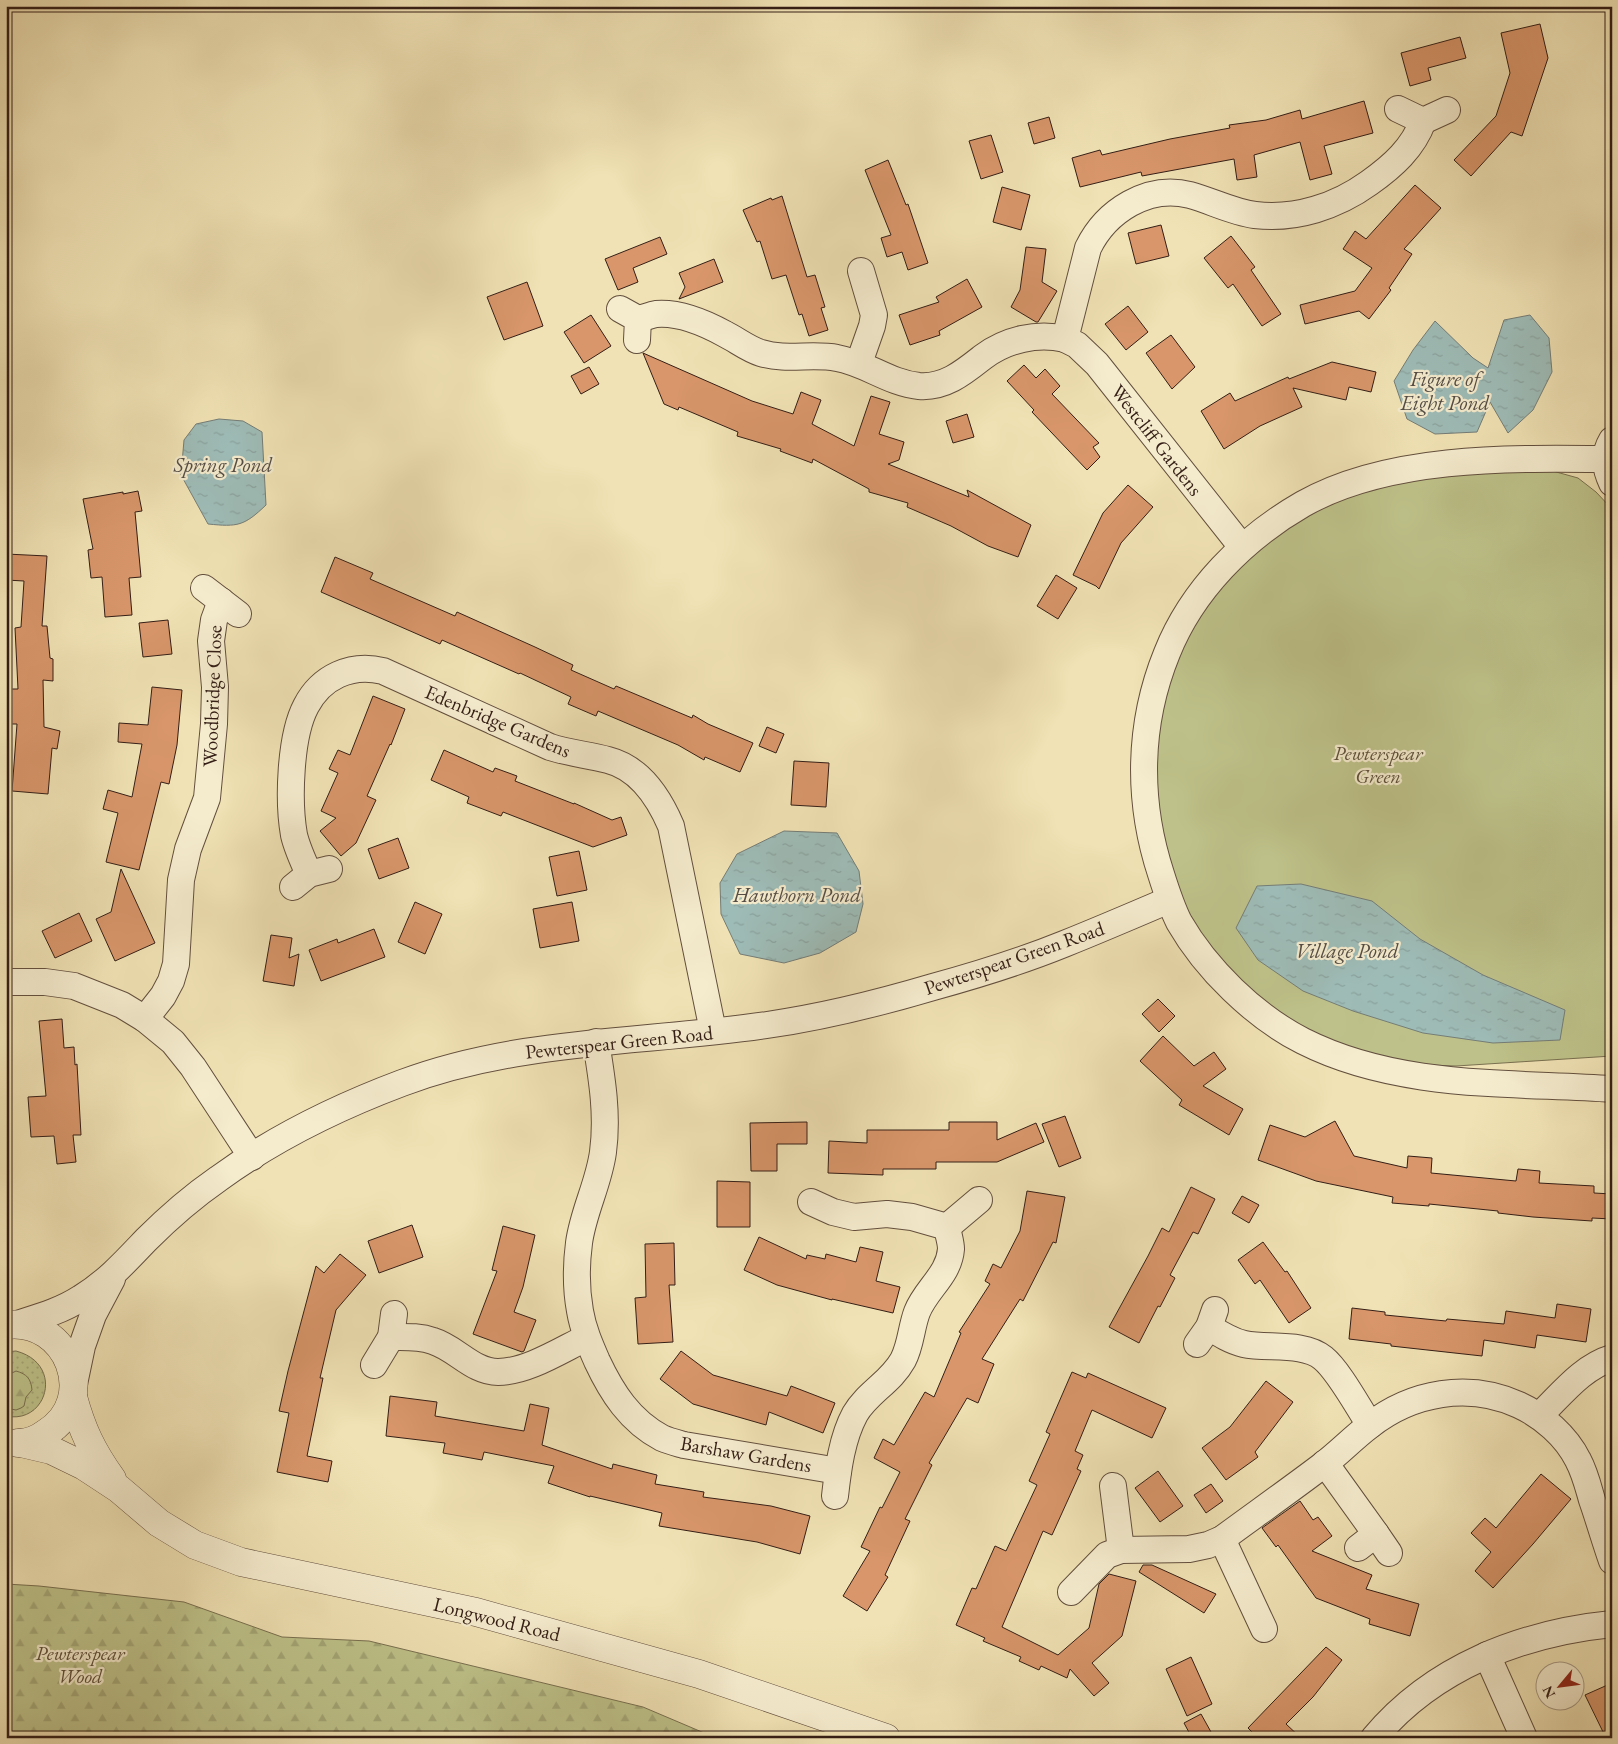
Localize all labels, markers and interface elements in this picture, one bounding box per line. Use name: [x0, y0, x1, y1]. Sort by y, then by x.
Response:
water label: Figure of Eight Pond: [1400, 365, 1490, 416]
street label: Westcliff Gardens: [1105, 379, 1209, 501]
water label: Spring Pond: [173, 451, 272, 478]
street label: Woodbridge Close: [197, 624, 227, 767]
street label: Edenbridge Gardens: [421, 679, 575, 763]
park label: Pewterspear Green: [1334, 740, 1424, 789]
water label: Hawthorn Pond: [732, 881, 861, 908]
street label: Pewterspear Green Road: [921, 915, 1108, 1001]
water label: Village Pond: [1295, 937, 1399, 964]
street label: Pewterspear Green Road: [524, 1019, 715, 1065]
street label: Barshaw Gardens: [678, 1430, 814, 1478]
street label: Longwood Road: [431, 1591, 564, 1648]
park label: Pewterspear Wood: [36, 1640, 126, 1689]
north arrow: [1536, 1662, 1586, 1712]
text: N: [1538, 1682, 1559, 1702]

